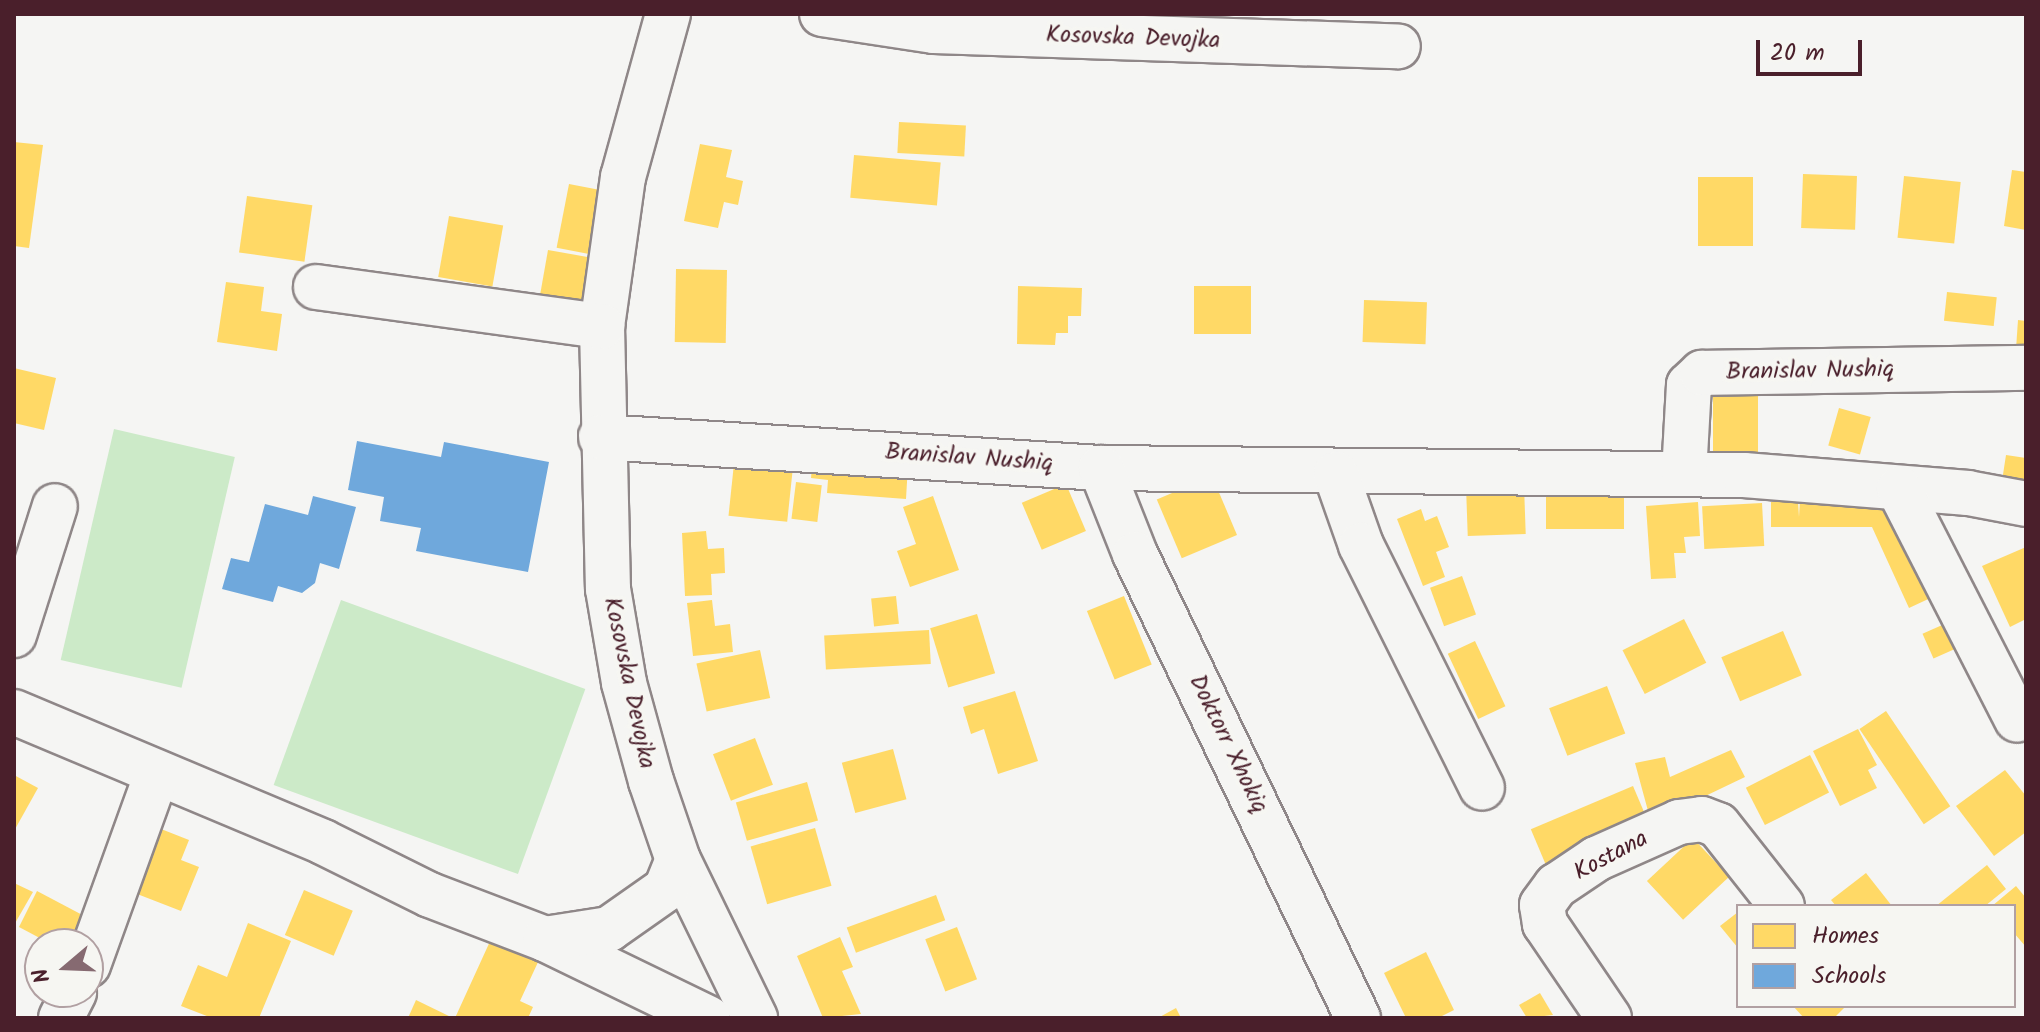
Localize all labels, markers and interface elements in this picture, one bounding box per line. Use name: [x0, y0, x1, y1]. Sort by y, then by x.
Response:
street label: Kosovska Devojka: [1045, 21, 1221, 55]
scale bar: [1760, 24, 1866, 74]
text: 20 m: [1770, 34, 1825, 73]
street label: Branislav Nushiq: [1726, 355, 1894, 387]
street label: Branislav Nushiq: [884, 438, 1054, 478]
street label: Kosovska Devojka: [597, 595, 661, 771]
street label: Doktorr Xhokiq: [1182, 670, 1274, 818]
street label: Kostana: [1569, 825, 1653, 887]
legend: [1736, 904, 2016, 1008]
text: Homes: [1812, 917, 1879, 956]
north arrow: [24, 928, 104, 1008]
text: Schools: [1812, 957, 1886, 996]
text: N: [24, 963, 62, 988]

